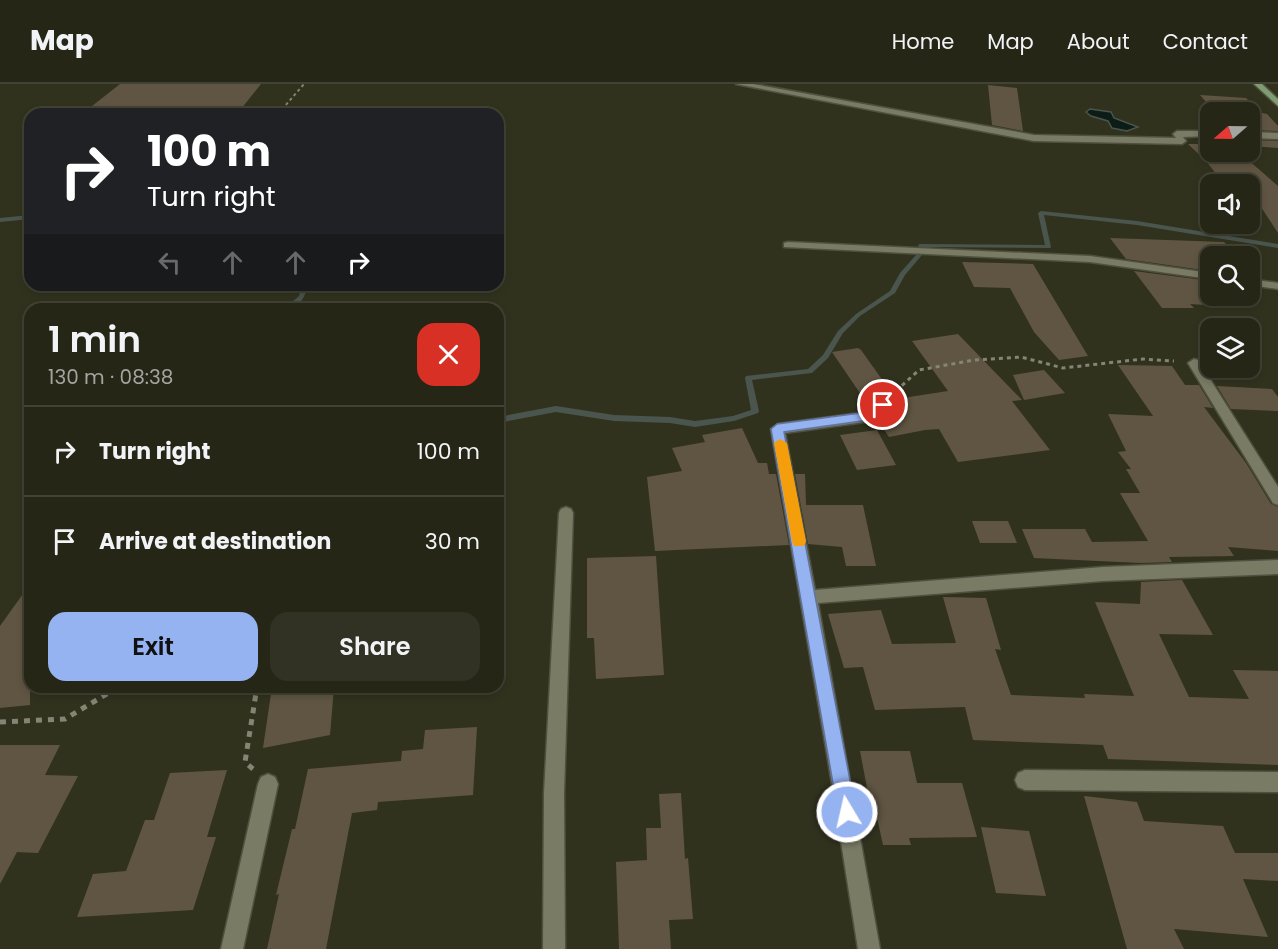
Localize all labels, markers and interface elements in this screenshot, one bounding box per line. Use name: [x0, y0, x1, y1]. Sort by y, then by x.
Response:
text: Map: [30, 21, 94, 60]
text: Home: [892, 27, 954, 56]
text: Map: [987, 27, 1034, 56]
text: About: [1067, 27, 1130, 56]
text: Contact: [1163, 27, 1248, 56]
north arrow: [1200, 102, 1260, 162]
map controls: [1200, 102, 1260, 378]
text: 100 m: [147, 122, 271, 181]
icon: right: [48, 132, 126, 210]
button: sound: [1200, 174, 1260, 234]
text: Turn right: [147, 178, 276, 215]
icon: left: [153, 246, 186, 279]
icon: ahead: [216, 246, 249, 279]
icon: ahead: [279, 246, 312, 279]
icon: right: [342, 246, 375, 279]
button: search: [1200, 246, 1260, 306]
text: 1 min: [48, 314, 141, 365]
button: layers: [1200, 318, 1260, 378]
button: close: [417, 323, 480, 386]
text: 130 m · 08:38: [48, 363, 173, 391]
pin: [857, 379, 908, 430]
icon: arrive: [866, 388, 899, 421]
icon: right: [48, 435, 81, 468]
text: Turn right: [99, 436, 210, 467]
text: 100 m: [417, 436, 480, 467]
icon: arrive: [48, 525, 81, 558]
text: Arrive at destination: [99, 526, 331, 557]
text: 30 m: [425, 526, 480, 557]
button: Exit: [48, 612, 258, 681]
button: Share: [270, 612, 480, 681]
position arrow: [815, 780, 879, 844]

